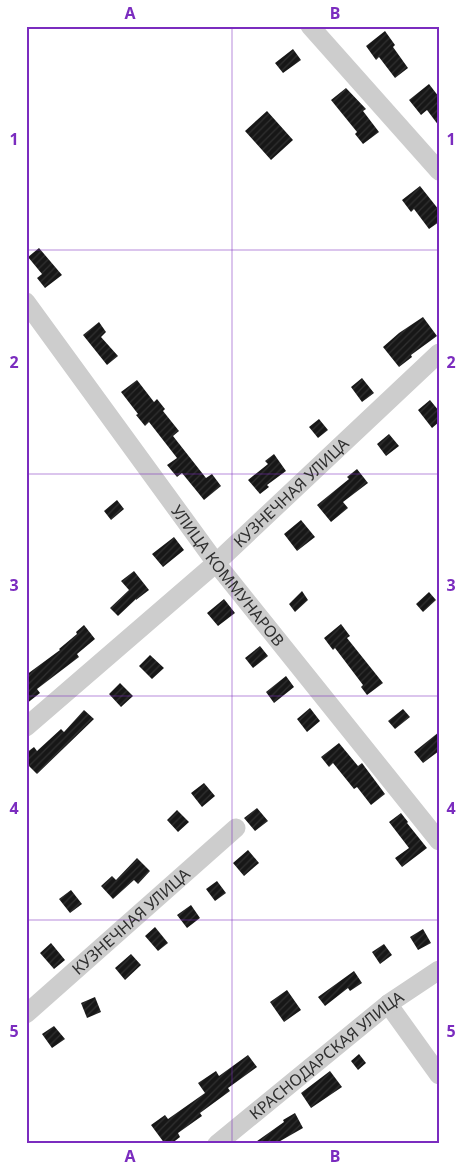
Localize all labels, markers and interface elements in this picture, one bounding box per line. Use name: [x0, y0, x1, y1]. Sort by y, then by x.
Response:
text: A: [124, 2, 136, 24]
text: B: [330, 2, 340, 24]
text: 1: [9, 128, 19, 150]
text: 1: [446, 128, 456, 150]
text: 2: [9, 351, 19, 373]
text: 2: [446, 351, 456, 373]
street label: КУЗНЕЧНАЯ УЛИЦА: [229, 432, 354, 552]
street label: УЛИЦА КОММУНАРОВ: [166, 500, 289, 651]
text: 3: [9, 574, 19, 596]
text: 3: [446, 574, 456, 596]
text: 4: [9, 797, 19, 819]
text: 4: [446, 797, 456, 819]
street label: КУЗНЕЧНАЯ УЛИЦА: [67, 862, 195, 979]
street label: КРАСНОДАРСКАЯ УЛИЦА: [244, 985, 409, 1124]
text: 5: [9, 1020, 19, 1042]
text: 5: [446, 1020, 456, 1042]
text: A: [124, 1145, 136, 1167]
text: B: [330, 1145, 340, 1167]

